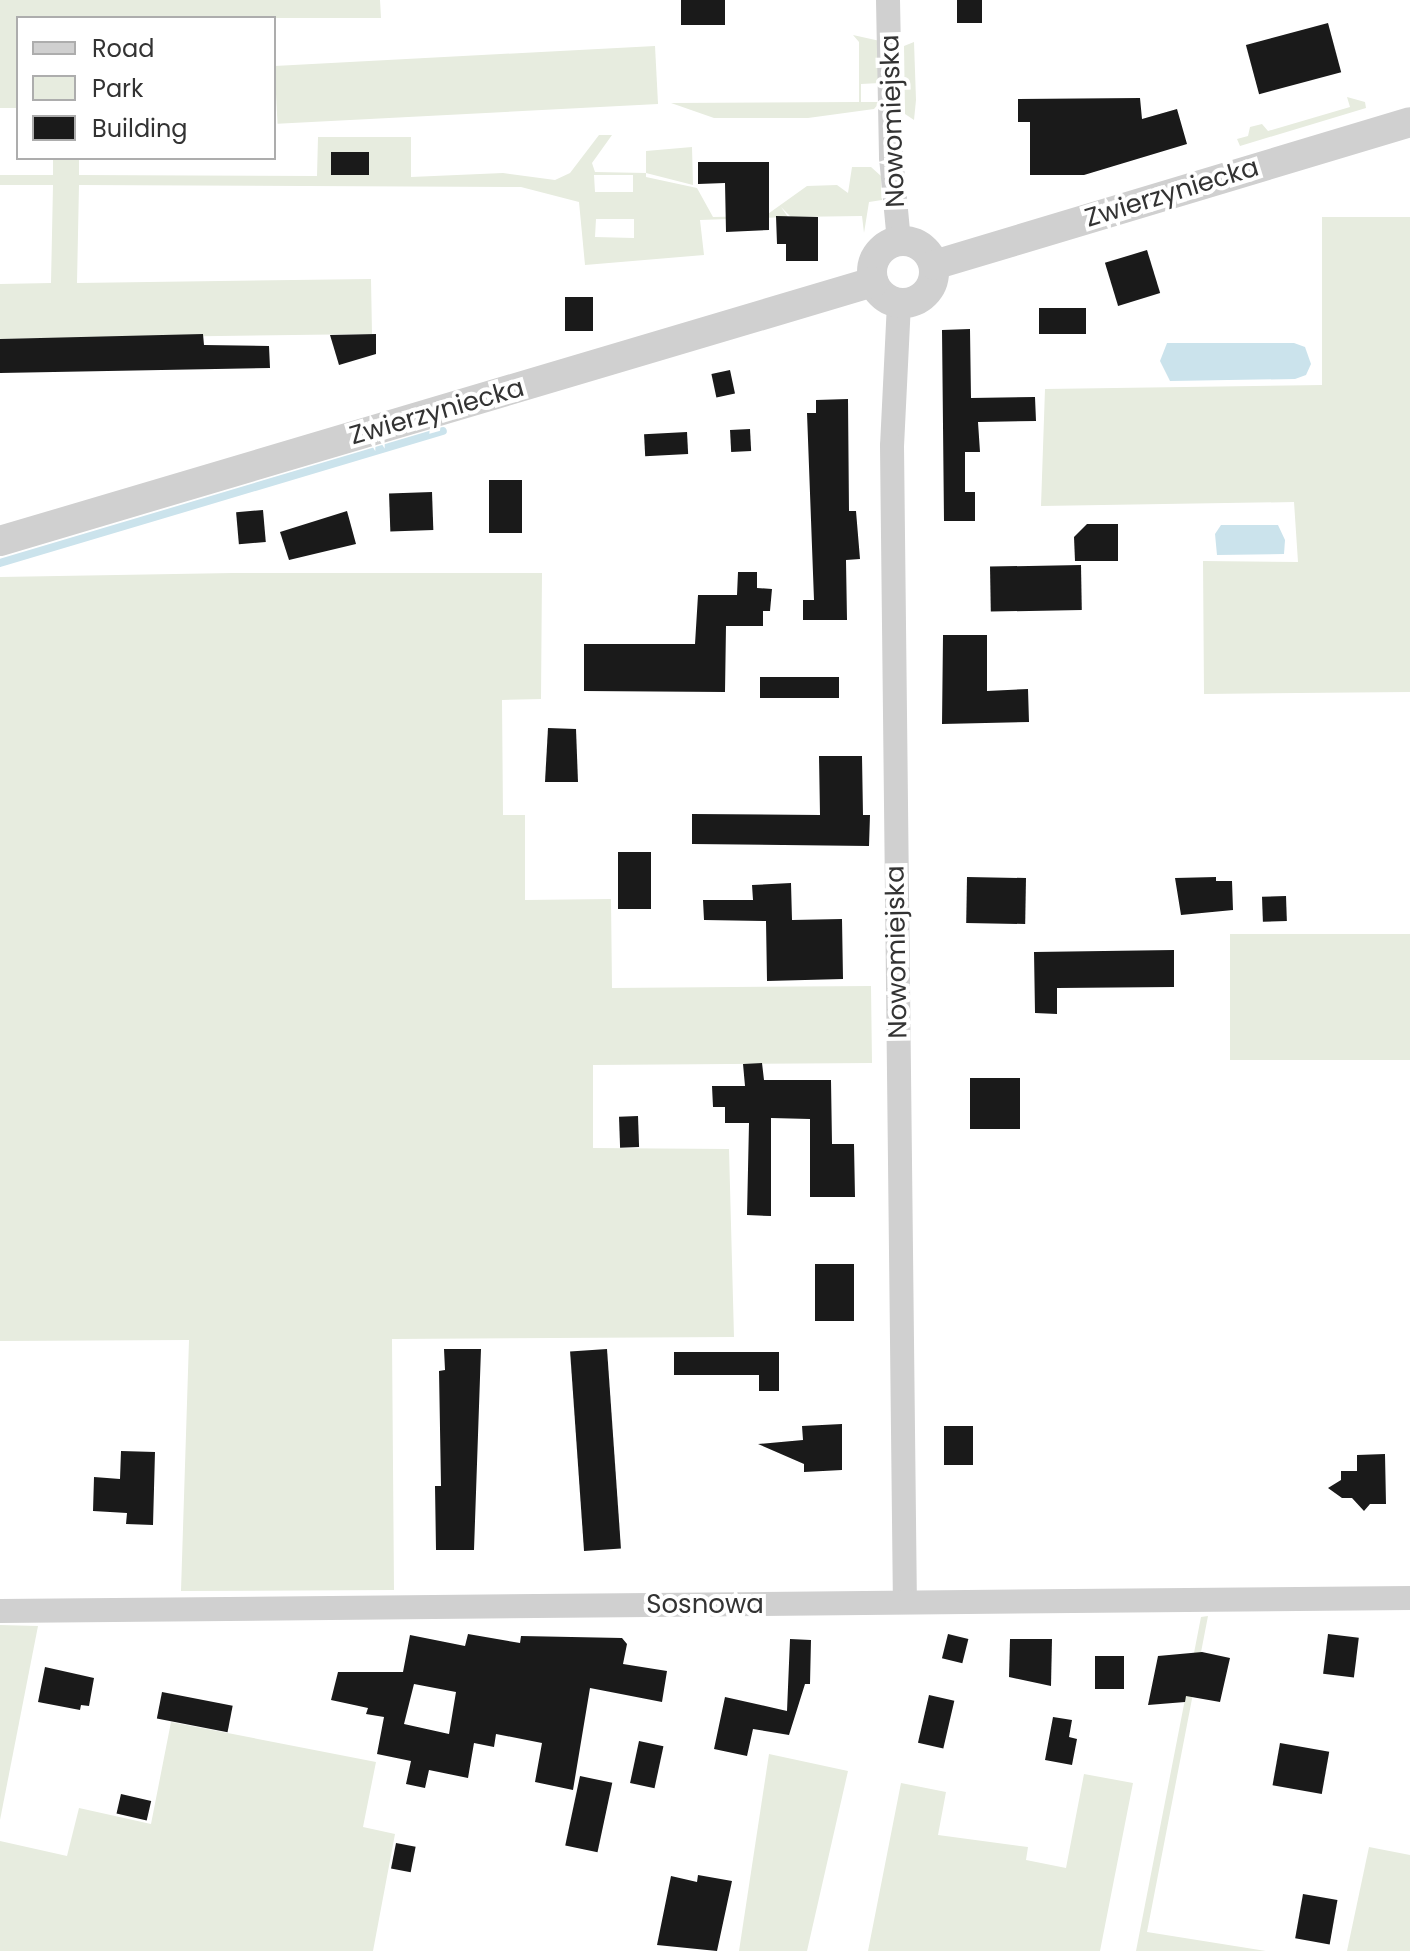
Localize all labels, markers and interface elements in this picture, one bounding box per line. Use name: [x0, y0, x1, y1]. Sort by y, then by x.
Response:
legend: [16, 16, 276, 160]
text: Road: [92, 32, 154, 65]
street label: Nowomiejska: [874, 34, 912, 208]
text: Park: [92, 72, 143, 105]
text: Building: [92, 112, 188, 145]
street label: Zwierzyniecka: [1081, 152, 1263, 234]
street label: Zwierzyniecka: [346, 372, 528, 452]
street label: Nowomiejska: [880, 865, 914, 1039]
street label: Sosnowa: [646, 1589, 764, 1621]

